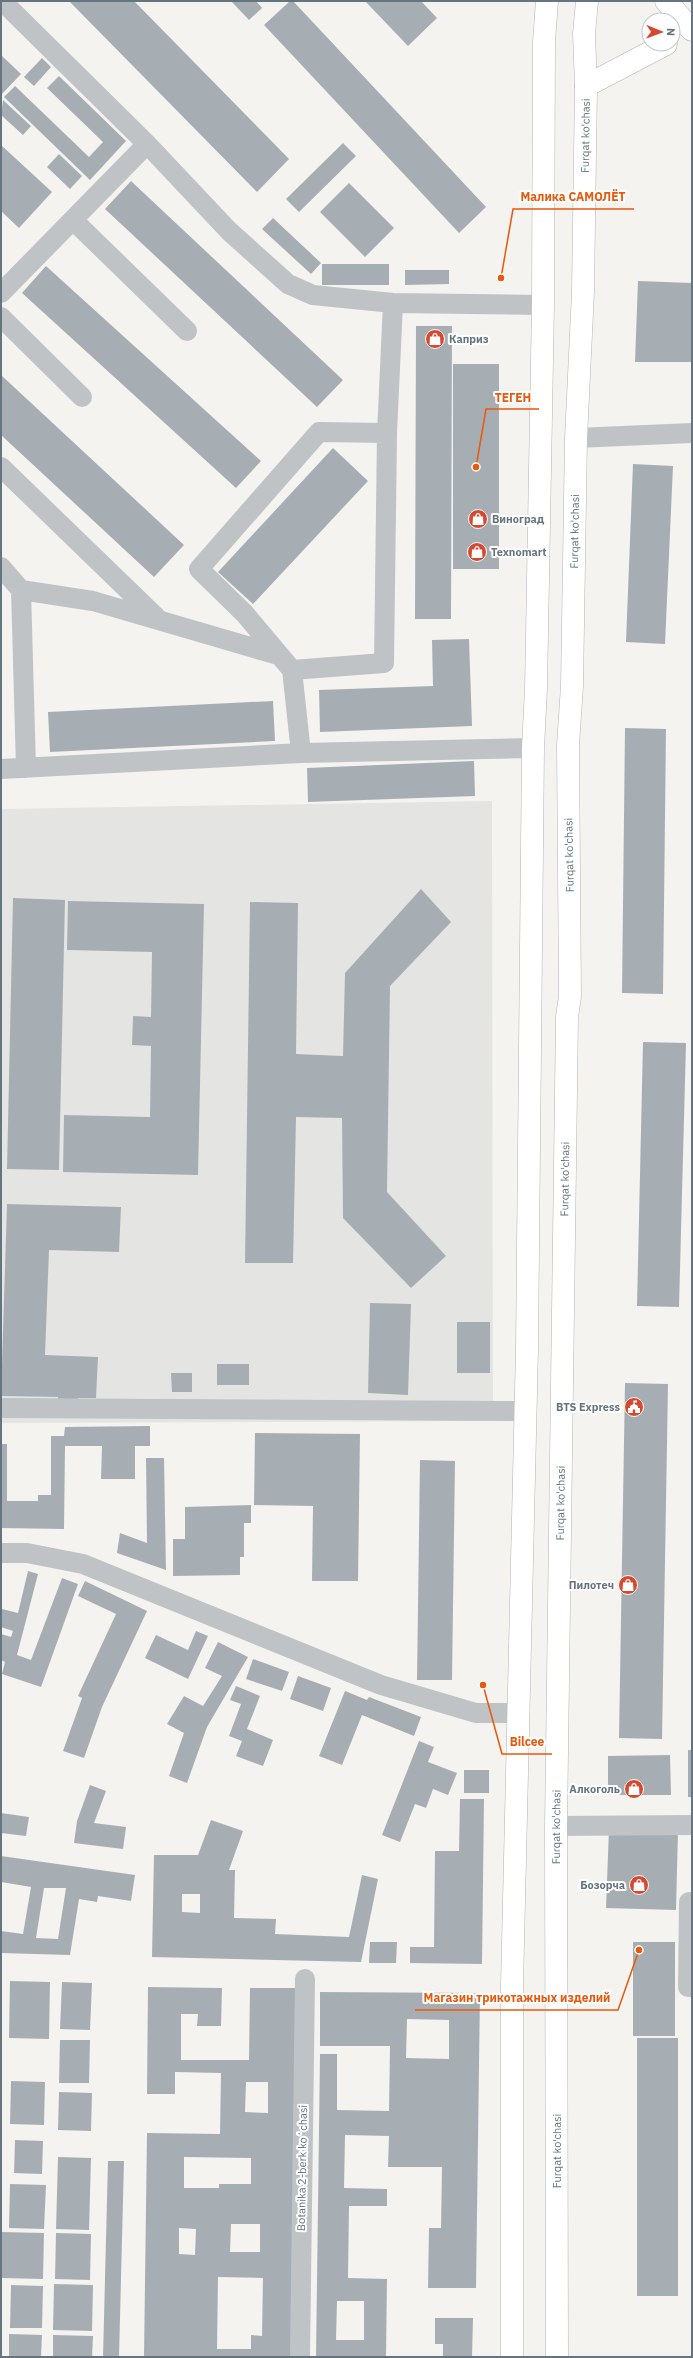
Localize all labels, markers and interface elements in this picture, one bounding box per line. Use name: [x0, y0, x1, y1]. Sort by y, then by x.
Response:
north arrow: [641, 12, 681, 52]
text: N: [664, 28, 678, 36]
street label: Furqat ko'chasi: [578, 98, 593, 173]
callout: Малика САМОЛЁТ: [513, 185, 634, 209]
text: Малика САМОЛЁТ: [520, 189, 626, 204]
shop icon: Каприз: [424, 328, 446, 350]
place label: Каприз: [449, 332, 489, 346]
callout: ТЕГЕН: [486, 385, 539, 409]
text: ТЕГЕН: [495, 390, 531, 405]
street label: Furqat ko'chasi: [567, 494, 582, 569]
shop icon: Виноград: [467, 508, 489, 530]
place label: Виноград: [492, 512, 545, 526]
shop icon: Texnomart: [466, 541, 488, 563]
place label: Texnomart: [491, 545, 546, 559]
street label: Furqat ko'chasi: [561, 818, 577, 892]
street label: Furqat ko'chasi: [557, 1142, 572, 1216]
public building icon: BTS Express: [623, 1396, 645, 1418]
place label: BTS Express: [556, 1400, 620, 1414]
street label: Furqat ko'chasi: [553, 1466, 568, 1540]
shop icon: Пилотеч: [617, 1574, 639, 1596]
place label: Пилотеч: [569, 1578, 614, 1592]
callout: Bilcee: [502, 1730, 552, 1754]
text: Bilcee: [510, 1734, 545, 1749]
shop icon: Алкоголь: [623, 1778, 645, 1800]
place label: Алкоголь: [569, 1782, 620, 1796]
street label: Furqat ko'chasi: [549, 1790, 563, 1864]
shop icon: Бозорча: [628, 1874, 650, 1896]
place label: Бозорча: [580, 1878, 625, 1892]
callout: Магазин трикотажных изделий: [415, 1986, 618, 2010]
text: Магазин трикотажных изделий: [424, 1990, 610, 2005]
street label: Botanika 2-berk koʻchasi: [294, 2105, 310, 2231]
street label: Furqat ko'chasi: [550, 2114, 564, 2188]

